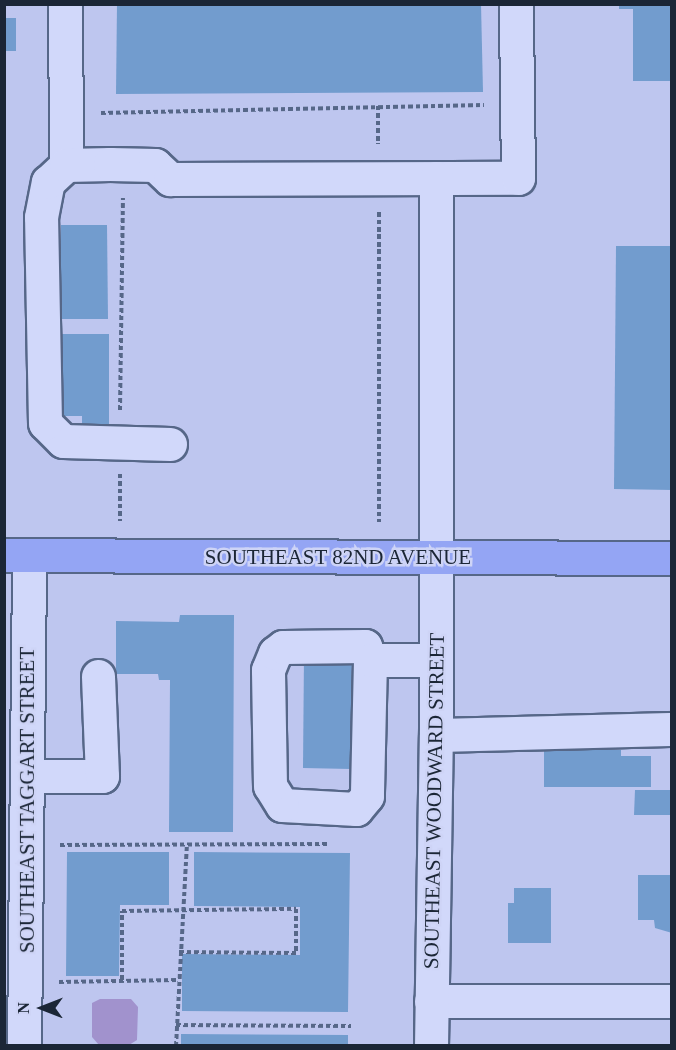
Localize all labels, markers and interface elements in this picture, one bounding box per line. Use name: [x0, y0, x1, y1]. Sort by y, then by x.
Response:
street label: SOUTHEAST 82ND AVENUE: [204, 544, 472, 570]
street label: SOUTHEAST WOODWARD STREET: [418, 632, 450, 970]
street label: SOUTHEAST TAGGART STREET: [14, 646, 40, 954]
north arrow: [12, 978, 72, 1038]
text: N: [15, 1002, 32, 1014]

